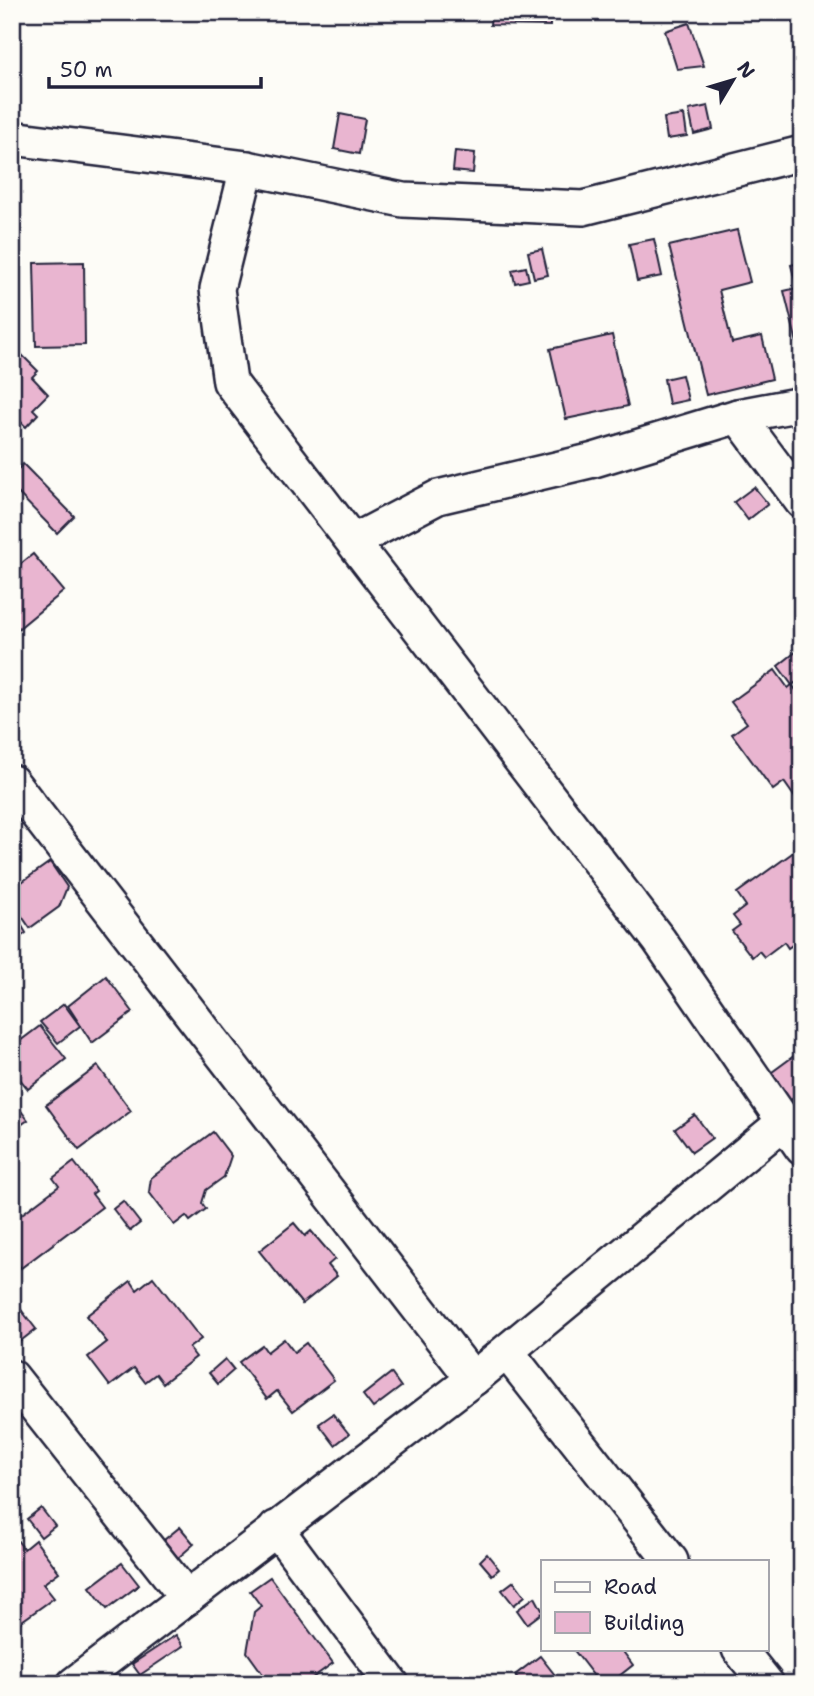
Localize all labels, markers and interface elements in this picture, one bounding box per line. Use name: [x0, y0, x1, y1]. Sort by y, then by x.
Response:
scale bar: [49, 46, 261, 90]
north arrow: [698, 46, 768, 116]
text: 50 m: [60, 56, 113, 84]
text: N: [732, 56, 760, 83]
legend: [541, 1560, 768, 1650]
text: Road: [604, 1573, 657, 1601]
text: Building: [604, 1609, 684, 1637]

